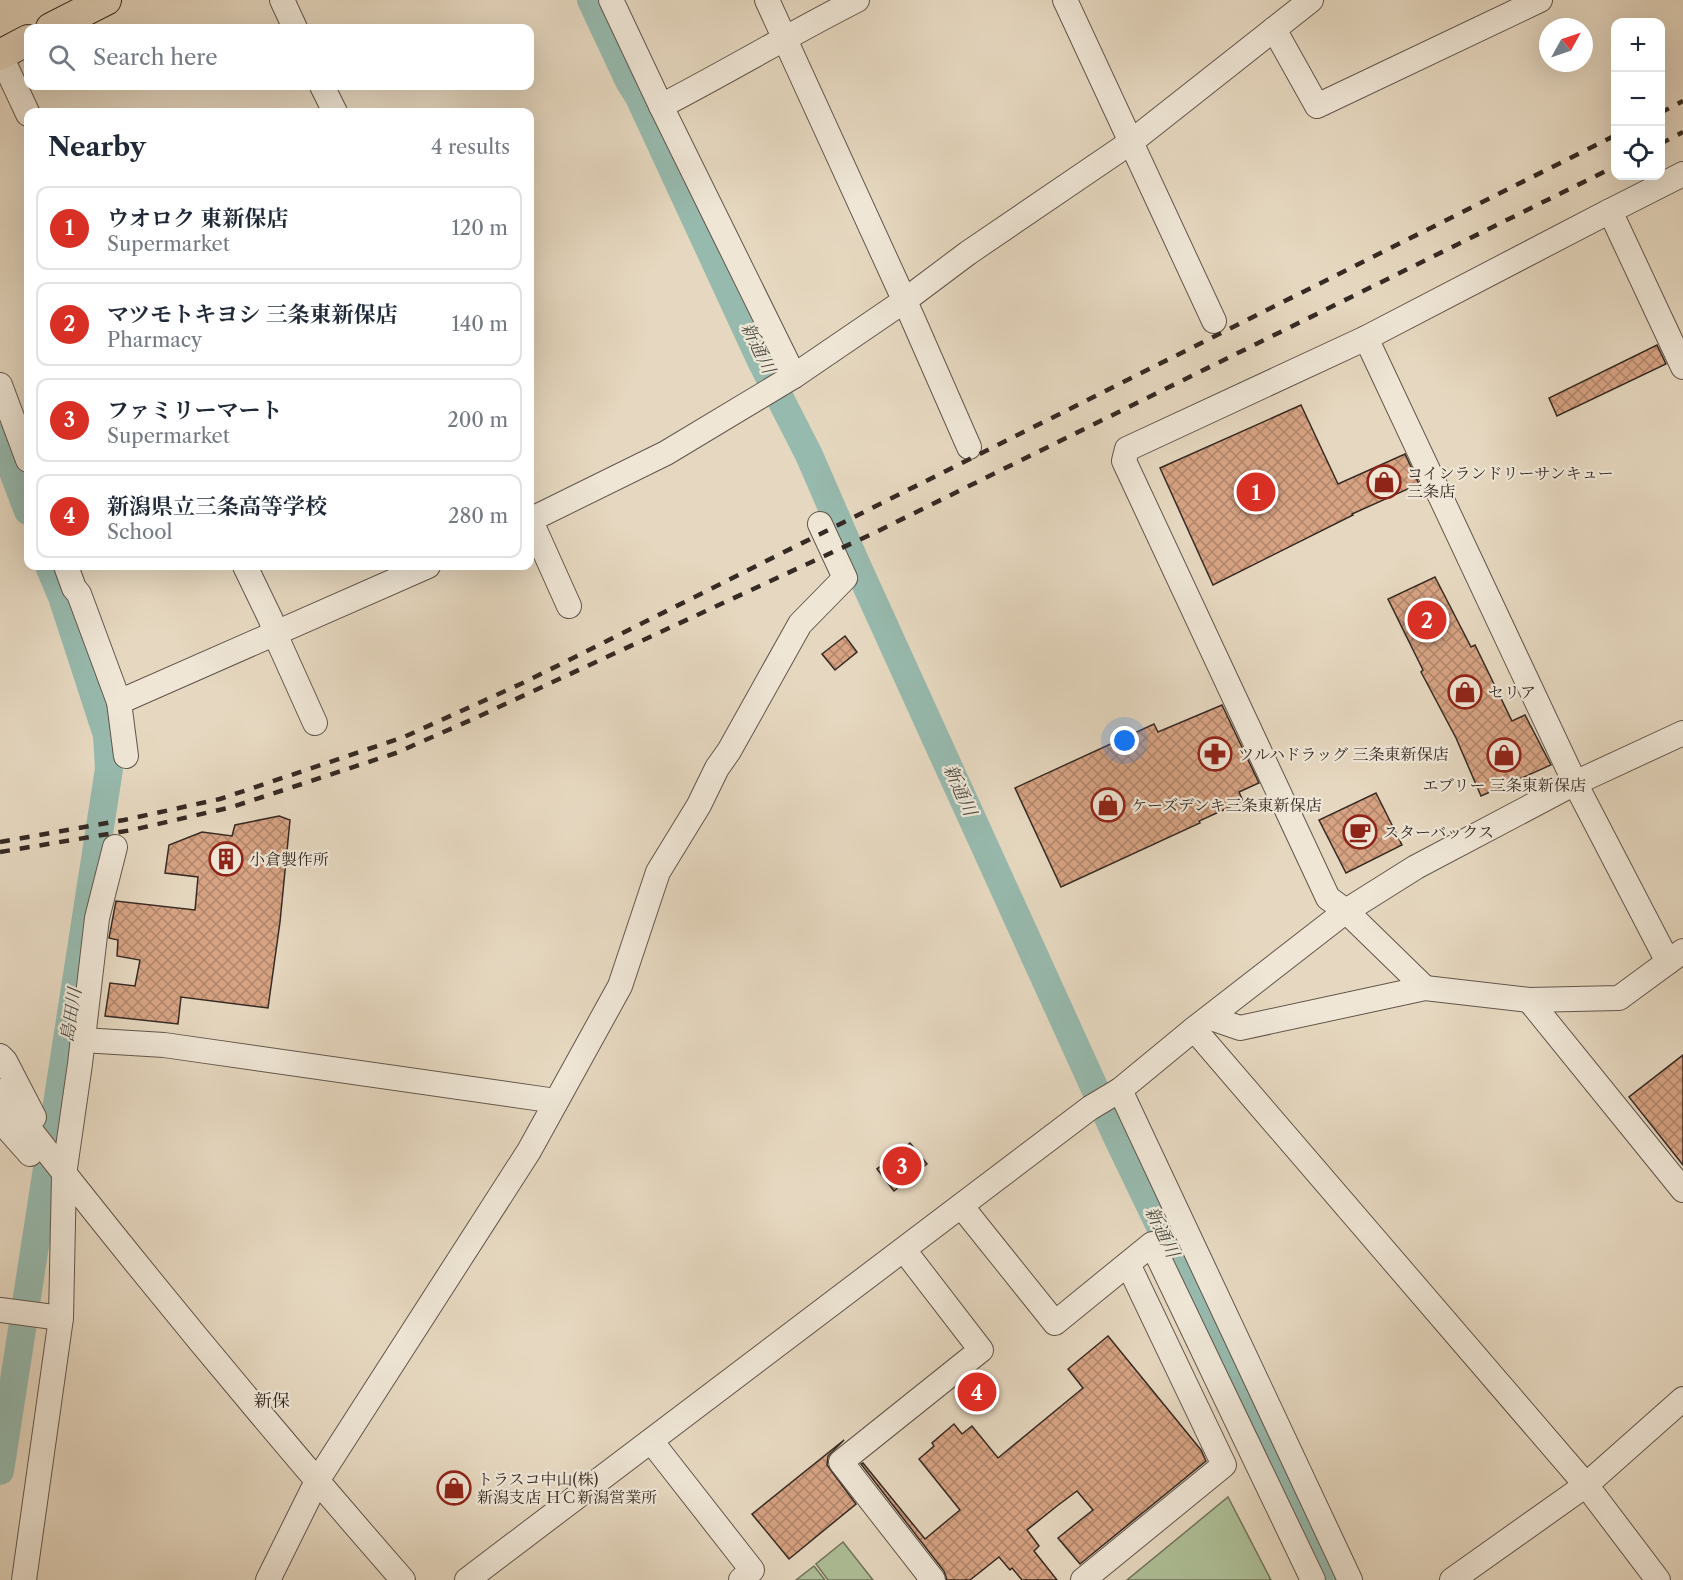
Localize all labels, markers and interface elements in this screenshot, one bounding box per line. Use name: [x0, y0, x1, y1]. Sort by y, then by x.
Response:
north arrow: [1539, 18, 1593, 72]
map controls: [1611, 18, 1665, 180]
button: +: [1611, 18, 1665, 72]
search box: [24, 24, 534, 90]
icon: search: [45, 41, 78, 74]
text: Search here: [93, 44, 218, 71]
button: −: [1611, 72, 1665, 126]
button: locate: [1611, 126, 1665, 180]
text: Nearby: [48, 131, 146, 163]
text: 4 results: [431, 135, 510, 159]
text: ウオロク 東新保店: [107, 205, 289, 232]
text: 1: [65, 216, 74, 240]
text: 120 m: [451, 216, 508, 240]
text: Supermarket: [107, 232, 230, 256]
text: マツモトキヨシ 三条東新保店: [107, 301, 398, 328]
text: 2: [64, 312, 75, 336]
text: 140 m: [451, 312, 508, 336]
water label: 新通川: [736, 319, 781, 379]
text: Pharmacy: [107, 328, 202, 352]
text: ファミリーマート: [107, 397, 283, 424]
text: 3: [64, 408, 75, 432]
text: 200 m: [447, 408, 508, 432]
text: Supermarket: [107, 424, 230, 448]
place label: コインランドリーサンキュー 三条店: [1407, 463, 1614, 501]
shop icon: コインランドリーサンキュー 三条店: [1366, 464, 1402, 500]
pin: 1: [1236, 470, 1276, 514]
text: 新潟県立三条高等学校: [107, 493, 327, 520]
text: 4: [64, 504, 75, 528]
text: 280 m: [448, 504, 508, 528]
text: School: [107, 520, 172, 544]
pin: 2: [1408, 598, 1446, 642]
shop icon: セリア: [1447, 674, 1483, 710]
place label: セリア: [1488, 682, 1536, 702]
your location: [1110, 726, 1139, 755]
pharmacy icon: ツルハドラッグ 三条東新保店: [1197, 736, 1233, 772]
shop icon: エブリー 三条東新保店: [1486, 737, 1522, 773]
place label: ツルハドラッグ 三条東新保店: [1238, 744, 1449, 764]
water label: 新通川: [939, 761, 982, 821]
place label: エブリー 三条東新保店: [1422, 775, 1586, 795]
shop icon: ケーズデンキ三条東新保店: [1090, 787, 1126, 823]
place label: ケーズデンキ三条東新保店: [1131, 795, 1322, 815]
cafe icon: スターバックス: [1342, 814, 1378, 850]
place label: スターバックス: [1383, 822, 1494, 842]
building icon: 小倉製作所: [208, 841, 244, 877]
place label: 小倉製作所: [249, 849, 329, 869]
water label: 島田川: [56, 985, 86, 1043]
pin: 3: [882, 1144, 922, 1188]
water label: 新通川: [1140, 1203, 1185, 1263]
pin: 4: [958, 1370, 996, 1414]
district label: 新保: [254, 1390, 290, 1412]
place label: トラスコ中山(株) 新潟支店 ＨＣ新潟営業所: [477, 1469, 657, 1507]
shop icon: トラスコ中山(株) 新潟支店 ＨＣ新潟営業所: [436, 1470, 472, 1506]

